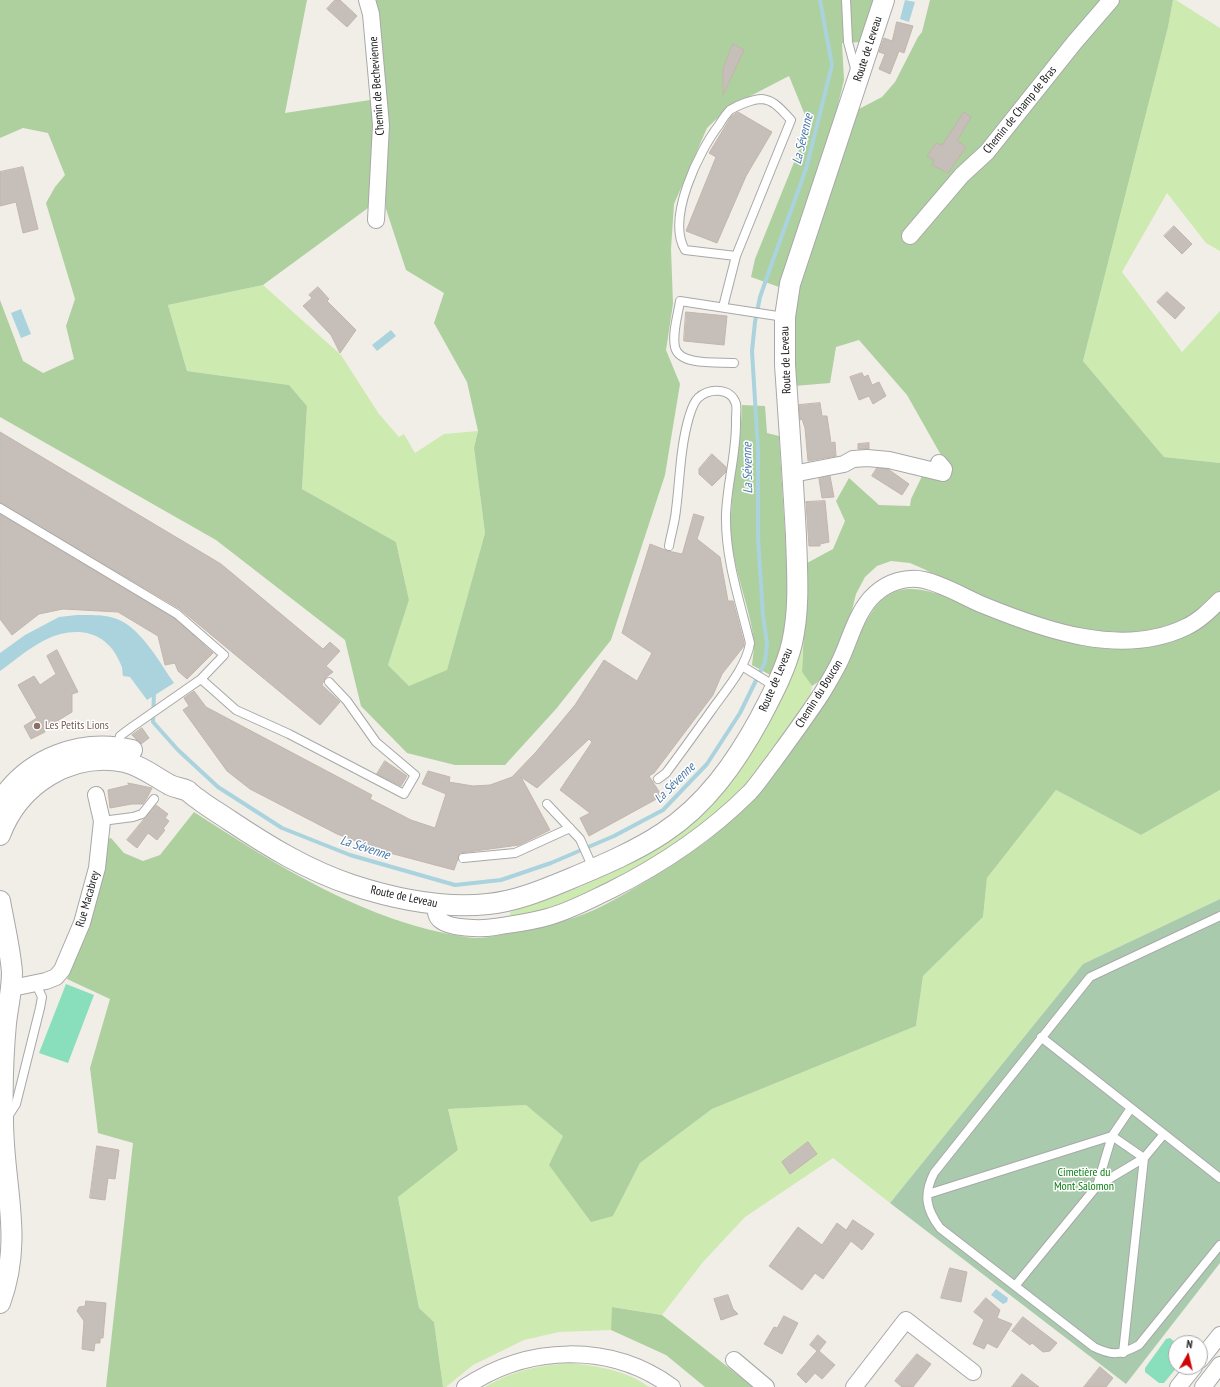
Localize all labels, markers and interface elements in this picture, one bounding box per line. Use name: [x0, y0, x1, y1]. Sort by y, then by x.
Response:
street label: Route de Leveau: [851, 14, 885, 84]
street label: Chemin de Bechevienne: [366, 36, 388, 136]
street label: Chemin de Champ de Bras: [980, 63, 1060, 157]
water label: La Sévenne: [789, 112, 817, 166]
street label: Route de Leveau: [778, 326, 794, 394]
water label: La Sévenne: [740, 442, 756, 494]
street label: Route de Leveau: [756, 646, 796, 714]
street label: Chemin du Boucon: [792, 657, 846, 731]
place label: Les Petits Lions: [45, 719, 109, 733]
marker: Les Petits Lions: [32, 721, 42, 731]
water label: La Sévenne: [651, 759, 699, 807]
water label: La Sévenne: [338, 833, 392, 863]
street label: Rue Macabrey: [73, 869, 103, 929]
street label: Route de Leveau: [369, 883, 439, 911]
park label: Cimetière du Mont Salomon: [1054, 1166, 1114, 1194]
north arrow: [1168, 1335, 1208, 1375]
text: N: [1186, 1337, 1193, 1351]

